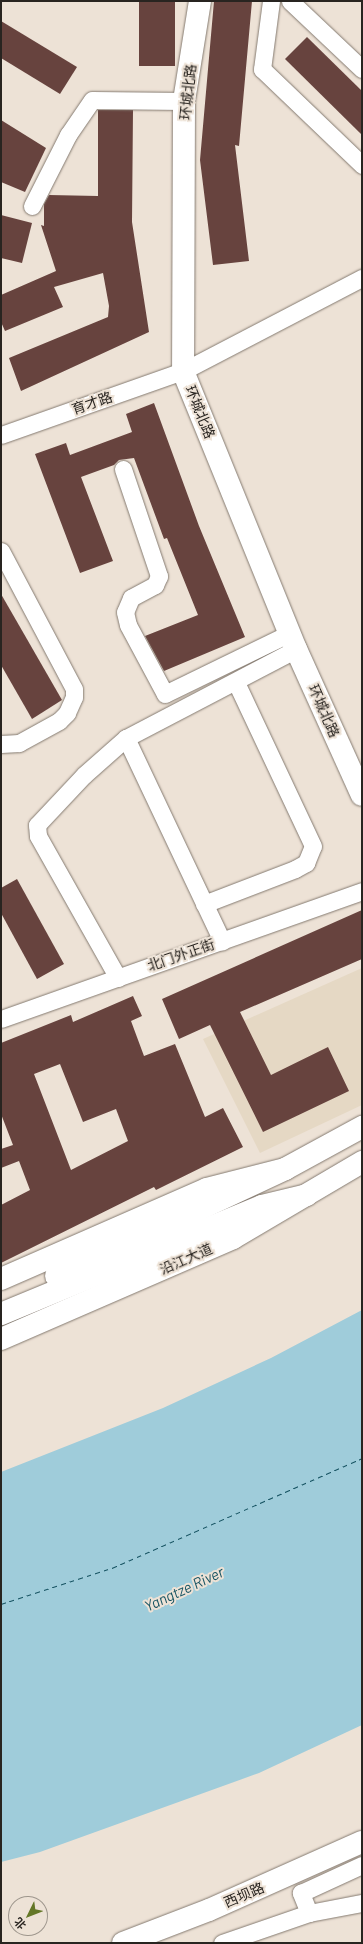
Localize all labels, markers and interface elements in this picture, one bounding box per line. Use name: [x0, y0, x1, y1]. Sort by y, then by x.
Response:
street label: 环城北路: [177, 63, 199, 121]
street label: 环城北路: [182, 383, 218, 441]
street label: 育才路: [69, 388, 115, 418]
street label: 环城北路: [305, 682, 343, 740]
street label: 北门外正街: [145, 936, 217, 974]
street label: 沿江大道: [157, 1240, 215, 1278]
water label: Yangtze River: [141, 1563, 227, 1615]
street label: 西坝路: [221, 1879, 267, 1911]
north arrow: [8, 1896, 48, 1936]
text: 北: [11, 1915, 28, 1932]

